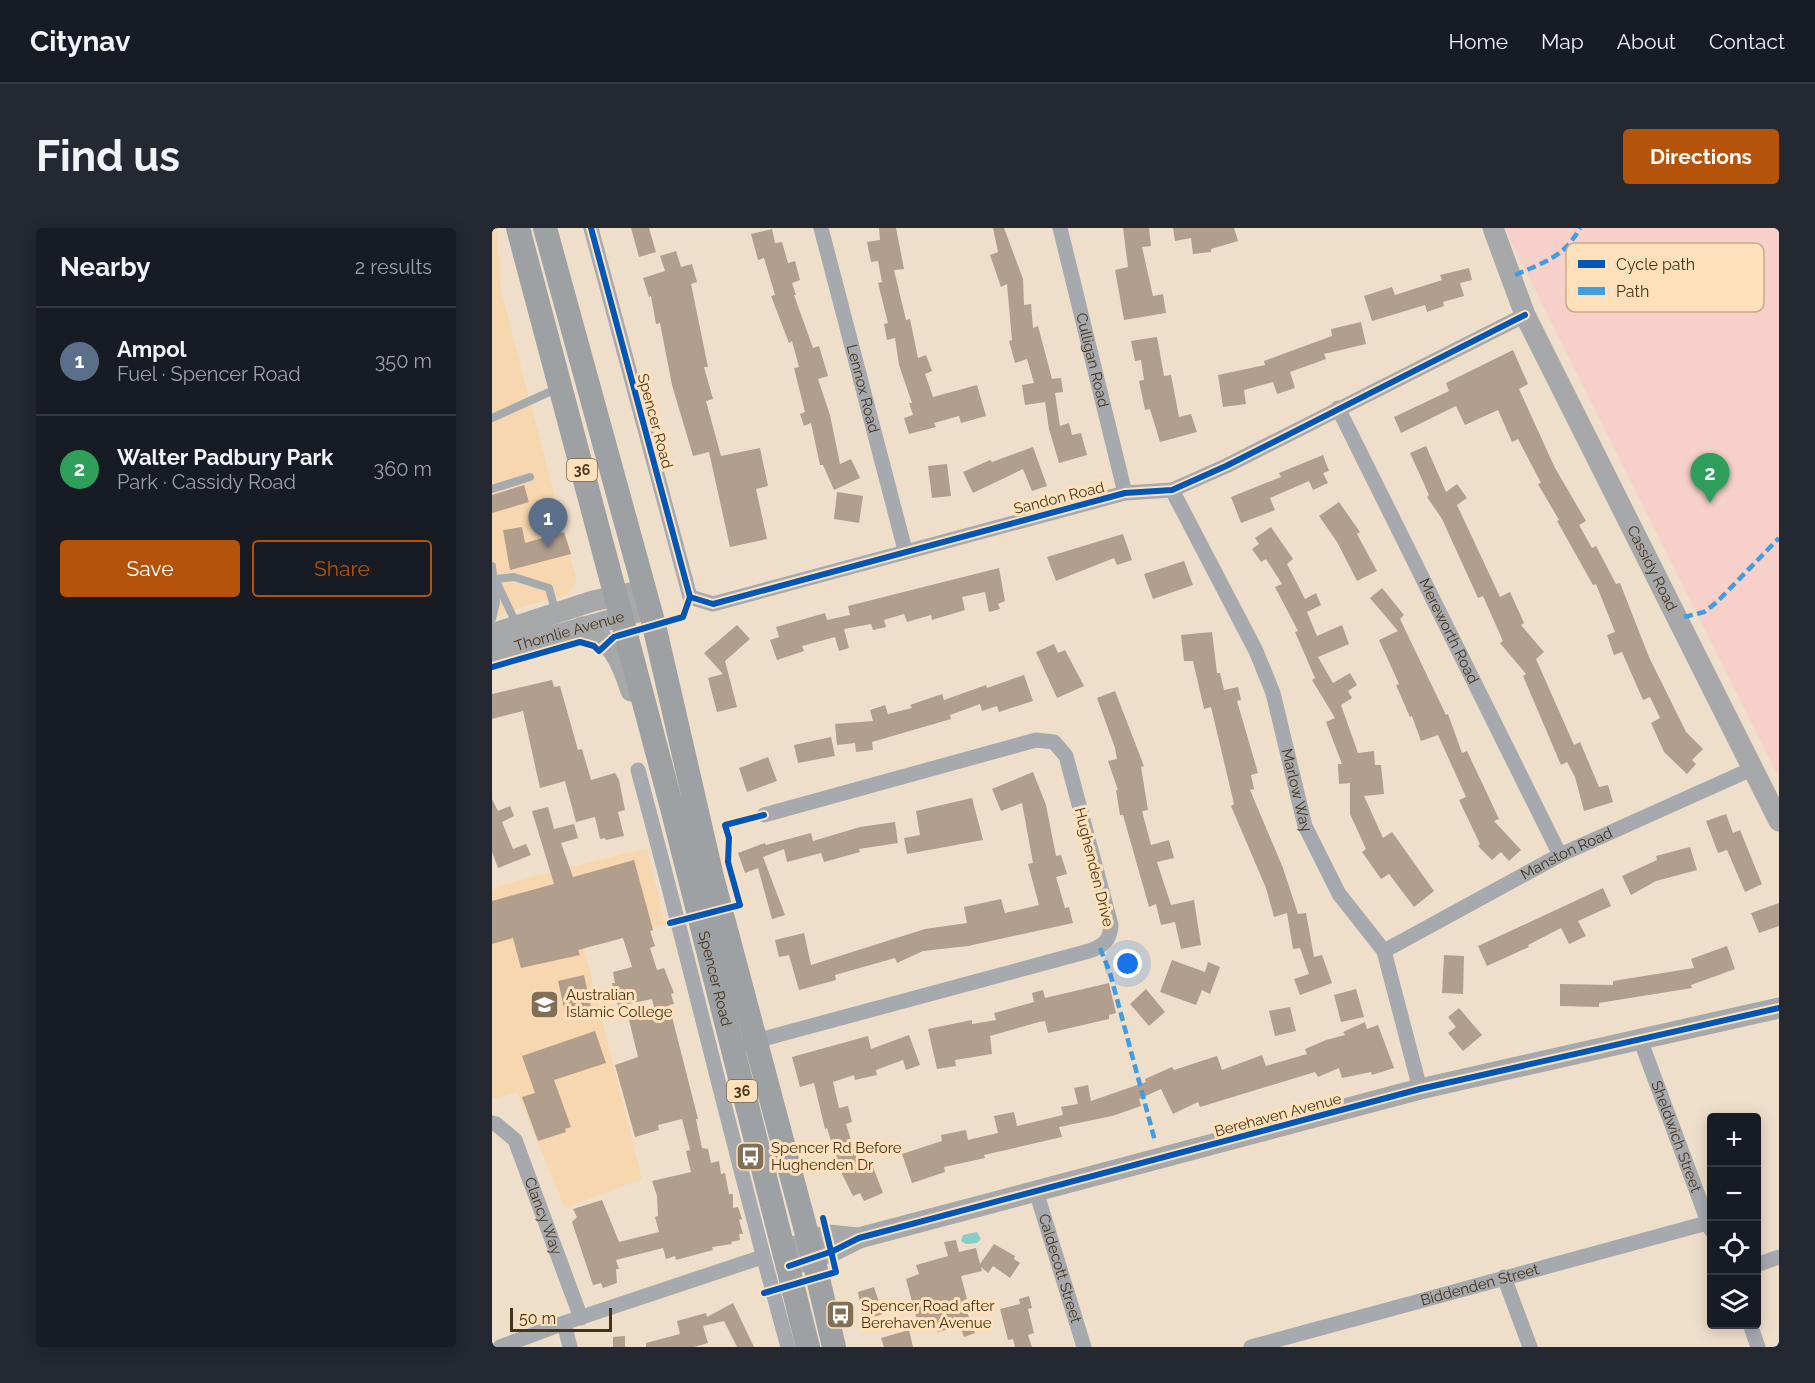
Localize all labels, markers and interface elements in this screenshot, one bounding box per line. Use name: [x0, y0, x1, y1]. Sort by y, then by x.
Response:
text: Citynav: [30, 25, 130, 58]
text: Home: [1449, 29, 1508, 54]
text: Map: [1541, 29, 1584, 54]
text: About: [1617, 29, 1676, 54]
text: Contact: [1709, 29, 1785, 54]
button: Directions: [1623, 129, 1779, 184]
text: Find us: [36, 132, 180, 181]
legend: [1566, 243, 1764, 312]
text: Nearby: [60, 252, 150, 282]
text: 2 results: [355, 255, 432, 279]
text: Cycle path: [1616, 255, 1695, 274]
text: Path: [1616, 282, 1649, 301]
street label: Culligan Road: [1072, 311, 1113, 409]
text: Ampol: [117, 336, 187, 362]
street label: Lennox Road: [843, 342, 883, 435]
text: 1: [75, 349, 84, 373]
text: 350 m: [375, 349, 432, 373]
text: Fuel · Spencer Road: [117, 362, 301, 386]
street label: Spencer Road: [634, 372, 676, 470]
text: Walter Padbury Park: [117, 444, 333, 470]
pin: 2: [1690, 454, 1730, 503]
text: 2: [74, 457, 85, 481]
text: 360 m: [374, 457, 432, 481]
road number: 36: [567, 459, 597, 481]
text: Park · Cassidy Road: [117, 470, 296, 494]
street label: Sandon Road: [1012, 478, 1106, 518]
pin: 1: [528, 498, 568, 548]
street label: Cassidy Road: [1623, 523, 1681, 614]
button: Save: [60, 540, 240, 597]
button: Share: [252, 540, 432, 597]
street label: Mereworth Road: [1415, 575, 1482, 687]
street label: Thornlie Avenue: [512, 607, 626, 655]
street label: Marlow Way: [1278, 747, 1316, 835]
street label: Hughenden Drive: [1071, 806, 1118, 929]
street label: Manston Road: [1518, 824, 1615, 884]
street label: Spencer Road: [694, 929, 736, 1028]
your location: [1113, 949, 1142, 978]
place label: Australian Islamic College: [566, 986, 673, 1021]
school or university icon: Australian Islamic College: [529, 988, 561, 1020]
street label: Sheldwich Street: [1647, 1078, 1705, 1195]
road number: 36: [727, 1080, 757, 1102]
street label: Berehaven Avenue: [1213, 1089, 1344, 1141]
map controls: [1707, 1113, 1761, 1329]
button: +: [1707, 1113, 1761, 1167]
place label: Spencer Rd Before Hughenden Dr: [771, 1139, 902, 1174]
bus stop icon: Spencer Rd Before Hughenden Dr: [734, 1141, 766, 1173]
button: −: [1707, 1167, 1761, 1221]
street label: Clancy Way: [521, 1175, 566, 1257]
street label: Caldecott Street: [1035, 1212, 1085, 1325]
button: locate: [1707, 1221, 1761, 1275]
street label: Biddenden Street: [1419, 1260, 1541, 1309]
button: layers: [1707, 1275, 1761, 1329]
place label: Spencer Road after Berehaven Avenue: [861, 1297, 995, 1332]
bus stop icon: Spencer Road after Berehaven Avenue: [824, 1299, 856, 1331]
scale bar: [510, 1305, 612, 1332]
text: 50 m: [519, 1309, 556, 1328]

